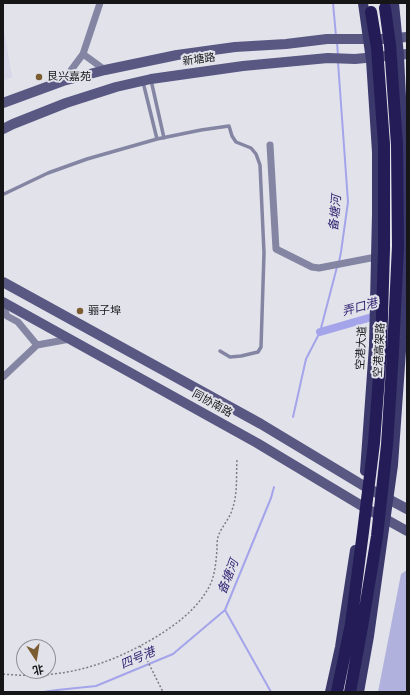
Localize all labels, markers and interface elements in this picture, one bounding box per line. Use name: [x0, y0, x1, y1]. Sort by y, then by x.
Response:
street label: 新塘路: [182, 51, 216, 69]
place label: 艮兴嘉苑: [47, 70, 91, 84]
marker: 艮兴嘉苑: [34, 72, 44, 82]
water label: 备塘河: [327, 194, 345, 232]
water label: 弄口港: [341, 296, 379, 320]
place label: 骊子埠: [88, 304, 121, 318]
marker: 骊子埠: [75, 306, 85, 316]
street label: 空港高架路: [372, 322, 388, 378]
street label: 空港大道: [354, 326, 370, 370]
street label: 同协南路: [190, 388, 234, 420]
water label: 备塘河: [216, 558, 242, 596]
north arrow: [16, 639, 56, 679]
water label: 四号港: [119, 645, 157, 673]
text: 北: [31, 661, 45, 679]

